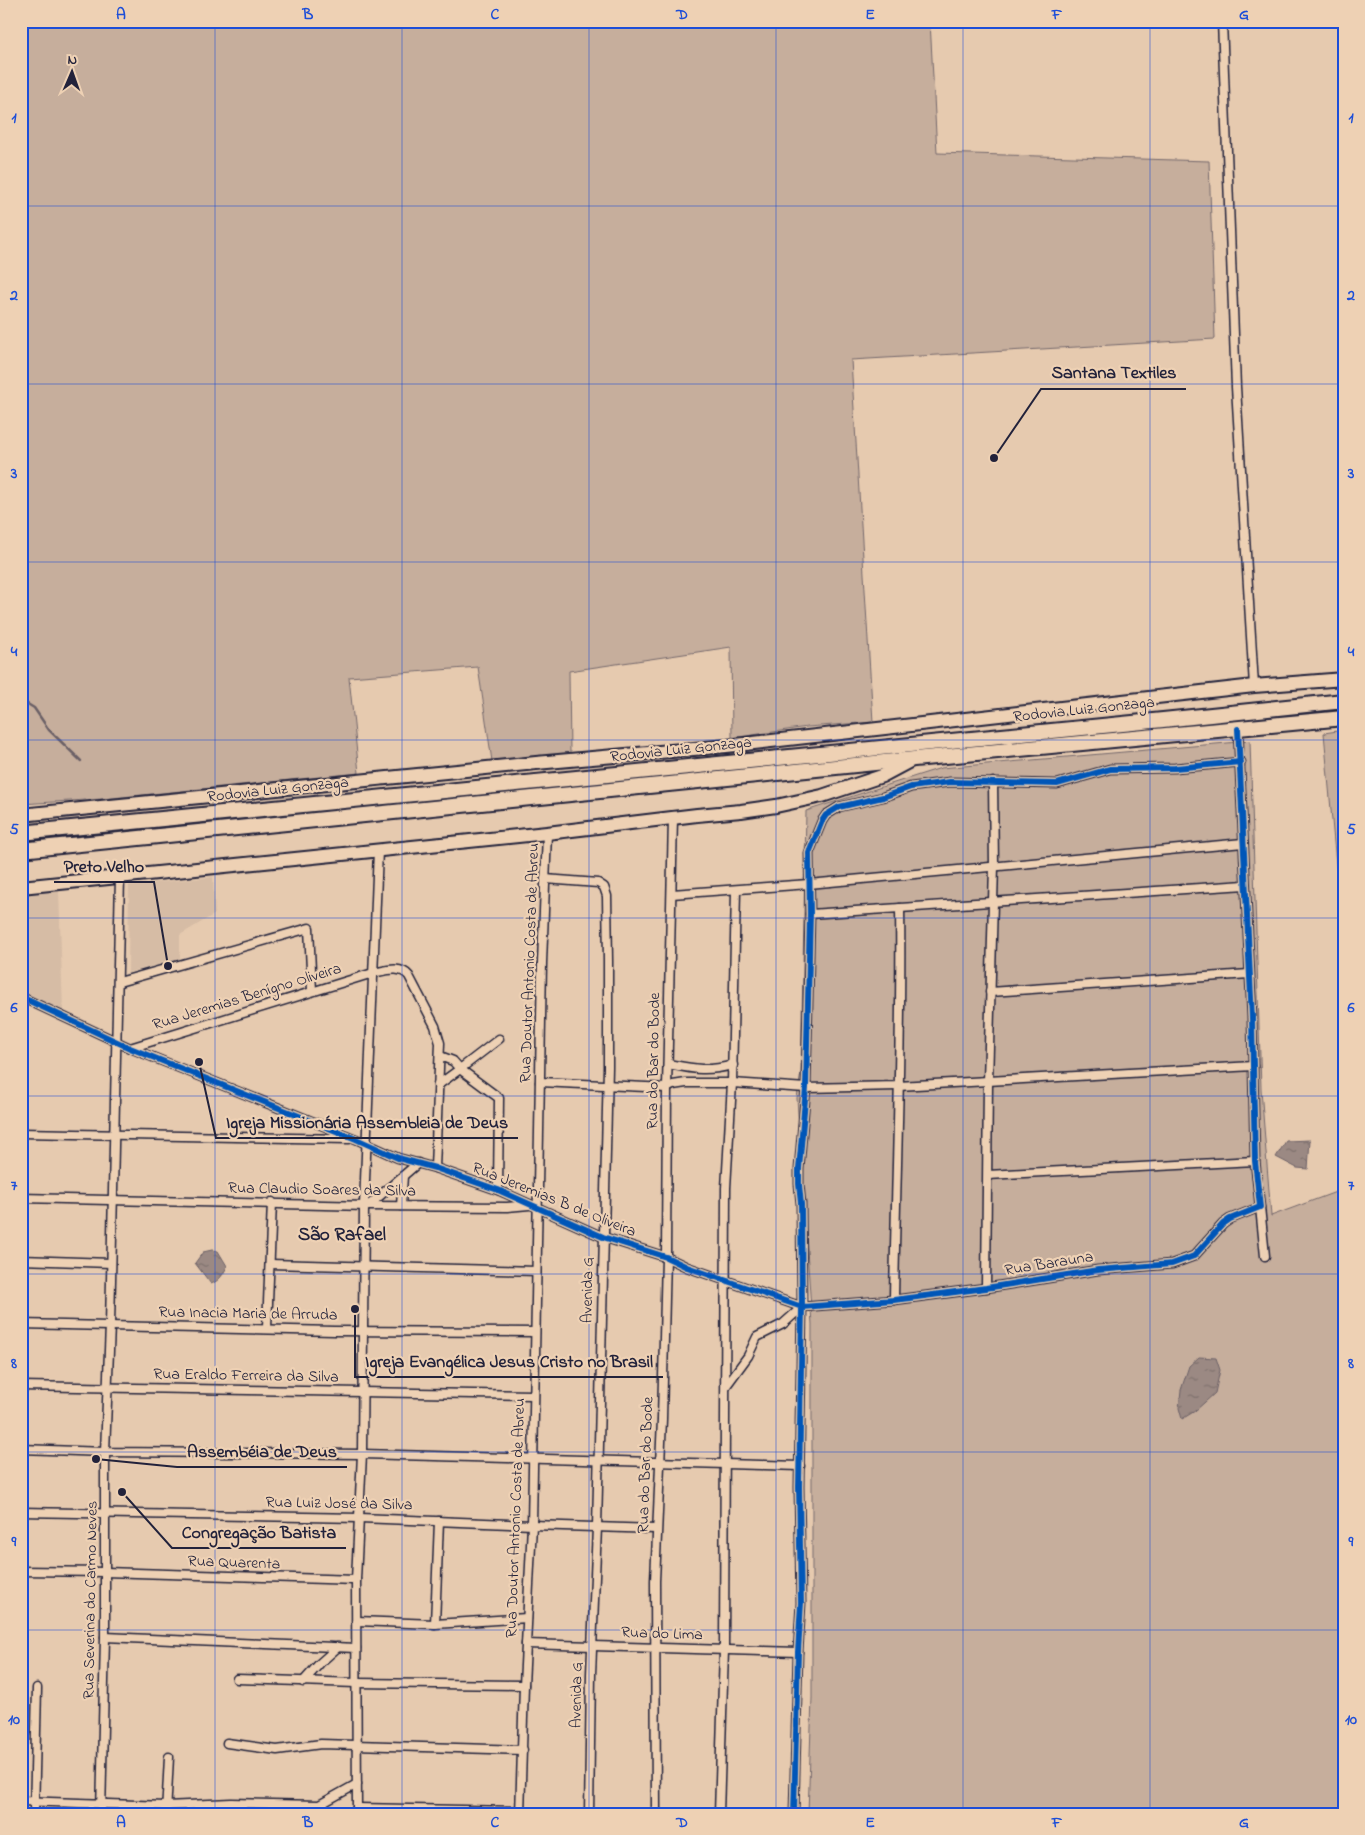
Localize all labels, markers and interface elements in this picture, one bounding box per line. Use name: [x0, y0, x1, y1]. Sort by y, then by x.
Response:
text: A: [116, 3, 126, 27]
text: B: [302, 3, 314, 27]
text: C: [491, 3, 500, 27]
text: D: [675, 3, 688, 27]
text: E: [865, 3, 875, 27]
text: F: [1051, 3, 1063, 27]
text: G: [1239, 3, 1249, 27]
north arrow: [48, 48, 98, 98]
text: N: [67, 50, 77, 71]
text: 1: [11, 106, 17, 130]
text: 1: [1348, 106, 1354, 130]
text: 2: [9, 284, 18, 308]
text: 2: [1346, 284, 1355, 308]
callout: Santana Textiles: [1041, 356, 1186, 389]
text: Santana Textiles: [1052, 361, 1177, 387]
text: 3: [10, 462, 18, 486]
text: 3: [1347, 462, 1355, 486]
text: 4: [10, 640, 18, 664]
text: 4: [1347, 640, 1355, 664]
street label: Rodovia Luiz Gonzaga: [1012, 691, 1156, 729]
street label: Rodovia Luiz Gonzaga: [609, 731, 753, 769]
street label: Rodovia Luiz Gonzaga: [206, 771, 350, 809]
text: 5: [9, 818, 19, 842]
text: 5: [1346, 818, 1356, 842]
street label: Rua Doutor Antonio Costa de Abreu: [514, 843, 546, 1083]
callout: Preto Velho: [54, 849, 154, 882]
text: Preto Velho: [64, 855, 144, 881]
street label: Rua Jeremias Benígno Oliveira: [150, 957, 344, 1037]
street label: Rua do Bar do Bode: [641, 992, 667, 1130]
text: 6: [9, 996, 18, 1020]
text: 6: [1346, 996, 1355, 1020]
callout: Igreja Missionária Assembleia de Deus: [216, 1105, 518, 1138]
text: Igreja Missionária Assembleia de Deus: [226, 1111, 508, 1138]
street label: Rua Jeremias B de Oliveira: [468, 1156, 640, 1244]
text: 7: [11, 1174, 18, 1198]
text: 7: [1348, 1174, 1355, 1198]
street label: Rua Claudio Soares da Silva: [228, 1176, 416, 1204]
district label: São Rafael: [298, 1222, 386, 1249]
street label: Rua Barauna: [1003, 1245, 1095, 1283]
street label: Avenida G: [575, 1257, 601, 1323]
street label: Rua Inacia Maria de Arruda: [158, 1300, 338, 1328]
callout: Igreja Evangélica Jesus Cristo no Brasil: [355, 1344, 663, 1377]
text: Igreja Evangélica Jesus Cristo no Brasil: [365, 1350, 653, 1377]
text: 8: [10, 1352, 17, 1376]
text: 8: [1347, 1352, 1354, 1376]
street label: Rua Eraldo Ferreira da Silva: [153, 1362, 339, 1390]
street label: Rua do Bar do Bode: [632, 1395, 660, 1534]
street label: Rua Doutor Antonio Costa de Abreu: [500, 1398, 532, 1638]
callout: Assembéia de Deus: [177, 1434, 347, 1467]
text: Assembéia de Deus: [187, 1440, 337, 1466]
street label: Rua Luiz José da Silva: [265, 1491, 413, 1517]
street label: Rua Severina do Carmo Neves: [77, 1501, 105, 1699]
callout: Congregação Batista: [172, 1515, 346, 1548]
text: Congregação Batista: [182, 1521, 337, 1548]
text: 9: [11, 1530, 17, 1554]
text: 9: [1348, 1530, 1354, 1554]
street label: Rua Quarenta: [187, 1549, 281, 1577]
street label: Rua do Lima: [621, 1621, 703, 1647]
street label: Avenida G: [564, 1662, 590, 1728]
text: 10: [8, 1708, 20, 1732]
text: 10: [1345, 1708, 1357, 1732]
text: A: [116, 1811, 126, 1835]
text: B: [302, 1811, 314, 1835]
text: C: [491, 1811, 500, 1835]
text: D: [675, 1811, 688, 1835]
text: E: [865, 1811, 875, 1835]
text: F: [1051, 1811, 1063, 1835]
text: G: [1239, 1811, 1249, 1835]

